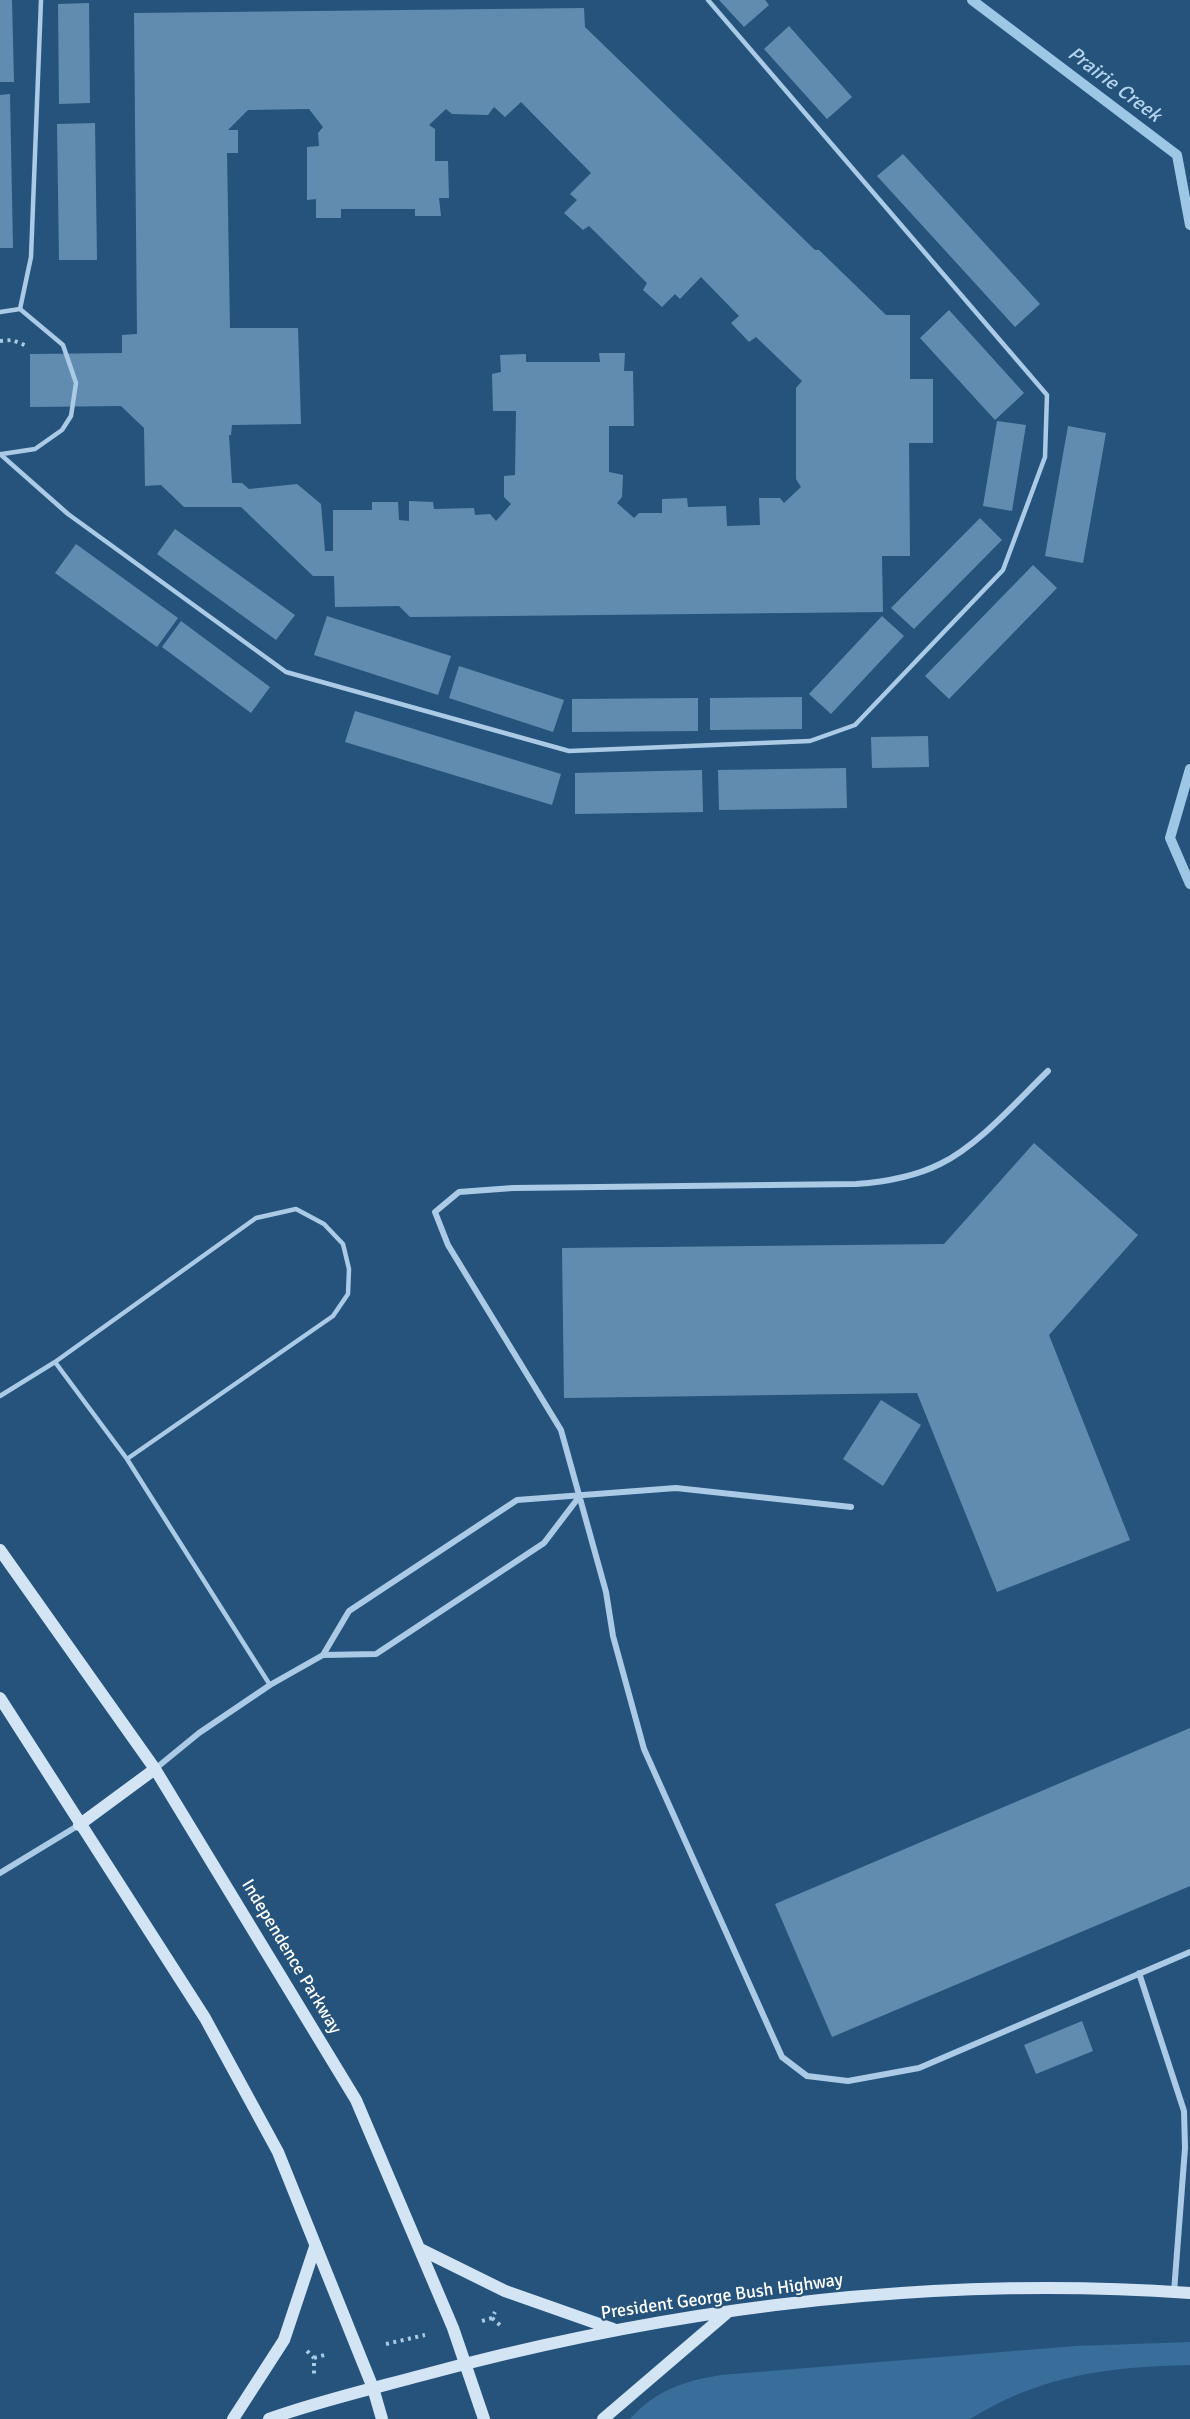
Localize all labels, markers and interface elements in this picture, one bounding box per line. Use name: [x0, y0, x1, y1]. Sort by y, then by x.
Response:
water label: Prairie Creek: [1063, 42, 1165, 128]
street label: Independence Parkway: [236, 1876, 346, 2038]
street label: President George Bush Highway: [600, 2269, 844, 2325]

